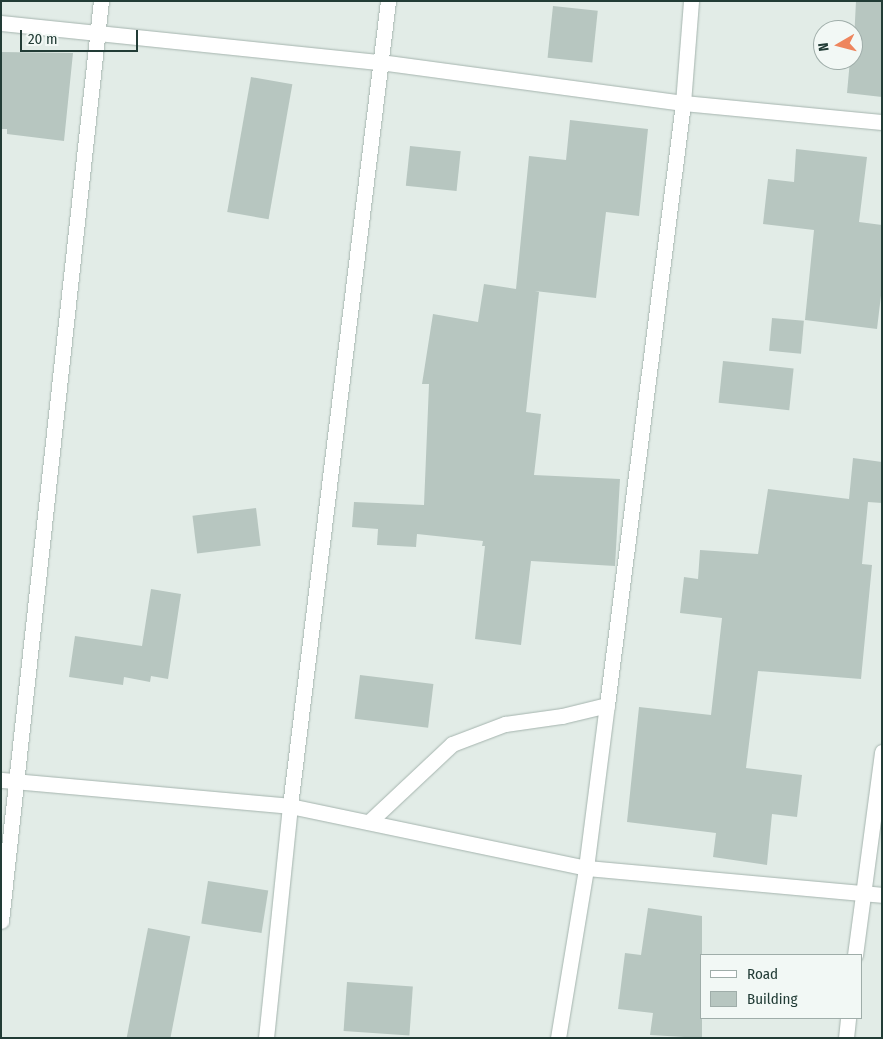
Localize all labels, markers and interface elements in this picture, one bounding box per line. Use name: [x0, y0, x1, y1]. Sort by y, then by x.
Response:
scale bar: [22, 20, 140, 52]
north arrow: [813, 20, 863, 70]
text: 20 m: [28, 30, 58, 48]
text: N: [815, 42, 833, 52]
legend: [700, 954, 863, 1019]
text: Road: [747, 965, 778, 983]
text: Building: [747, 990, 798, 1008]

